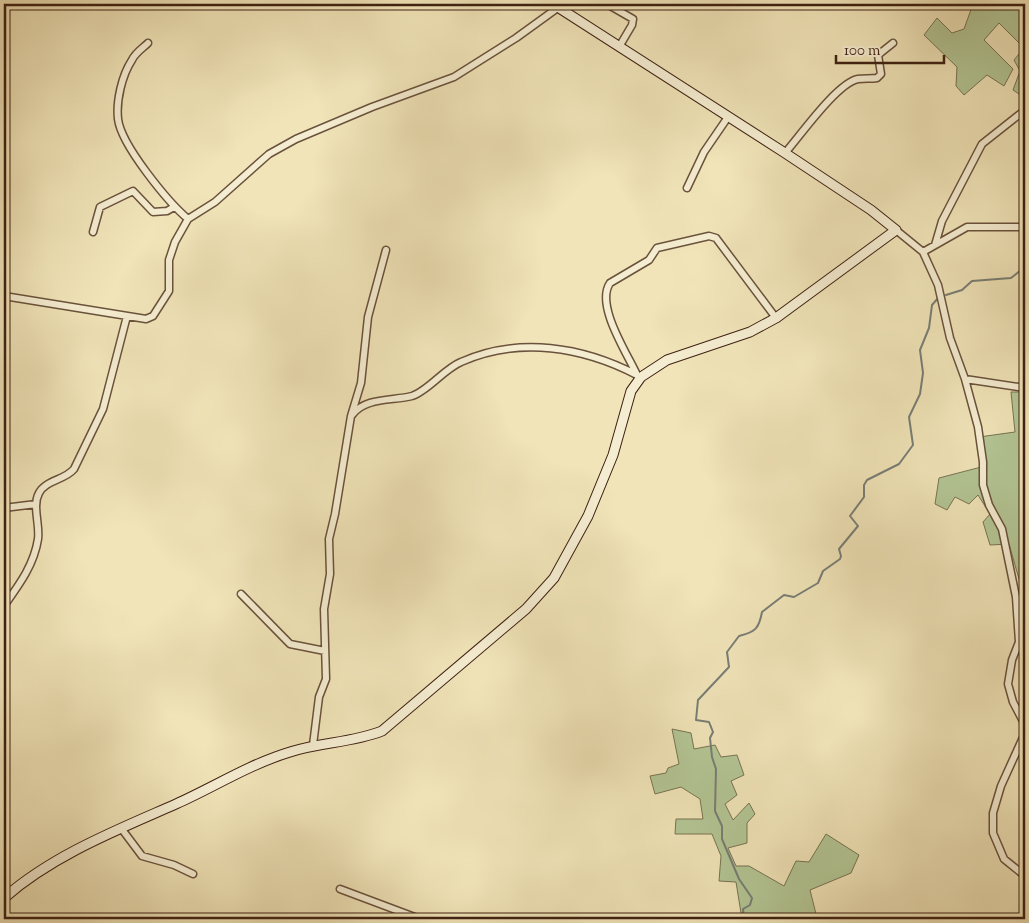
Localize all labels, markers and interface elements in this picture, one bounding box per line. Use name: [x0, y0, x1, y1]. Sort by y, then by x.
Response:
scale bar: [836, 32, 944, 64]
text: 100 m: [844, 41, 881, 62]

